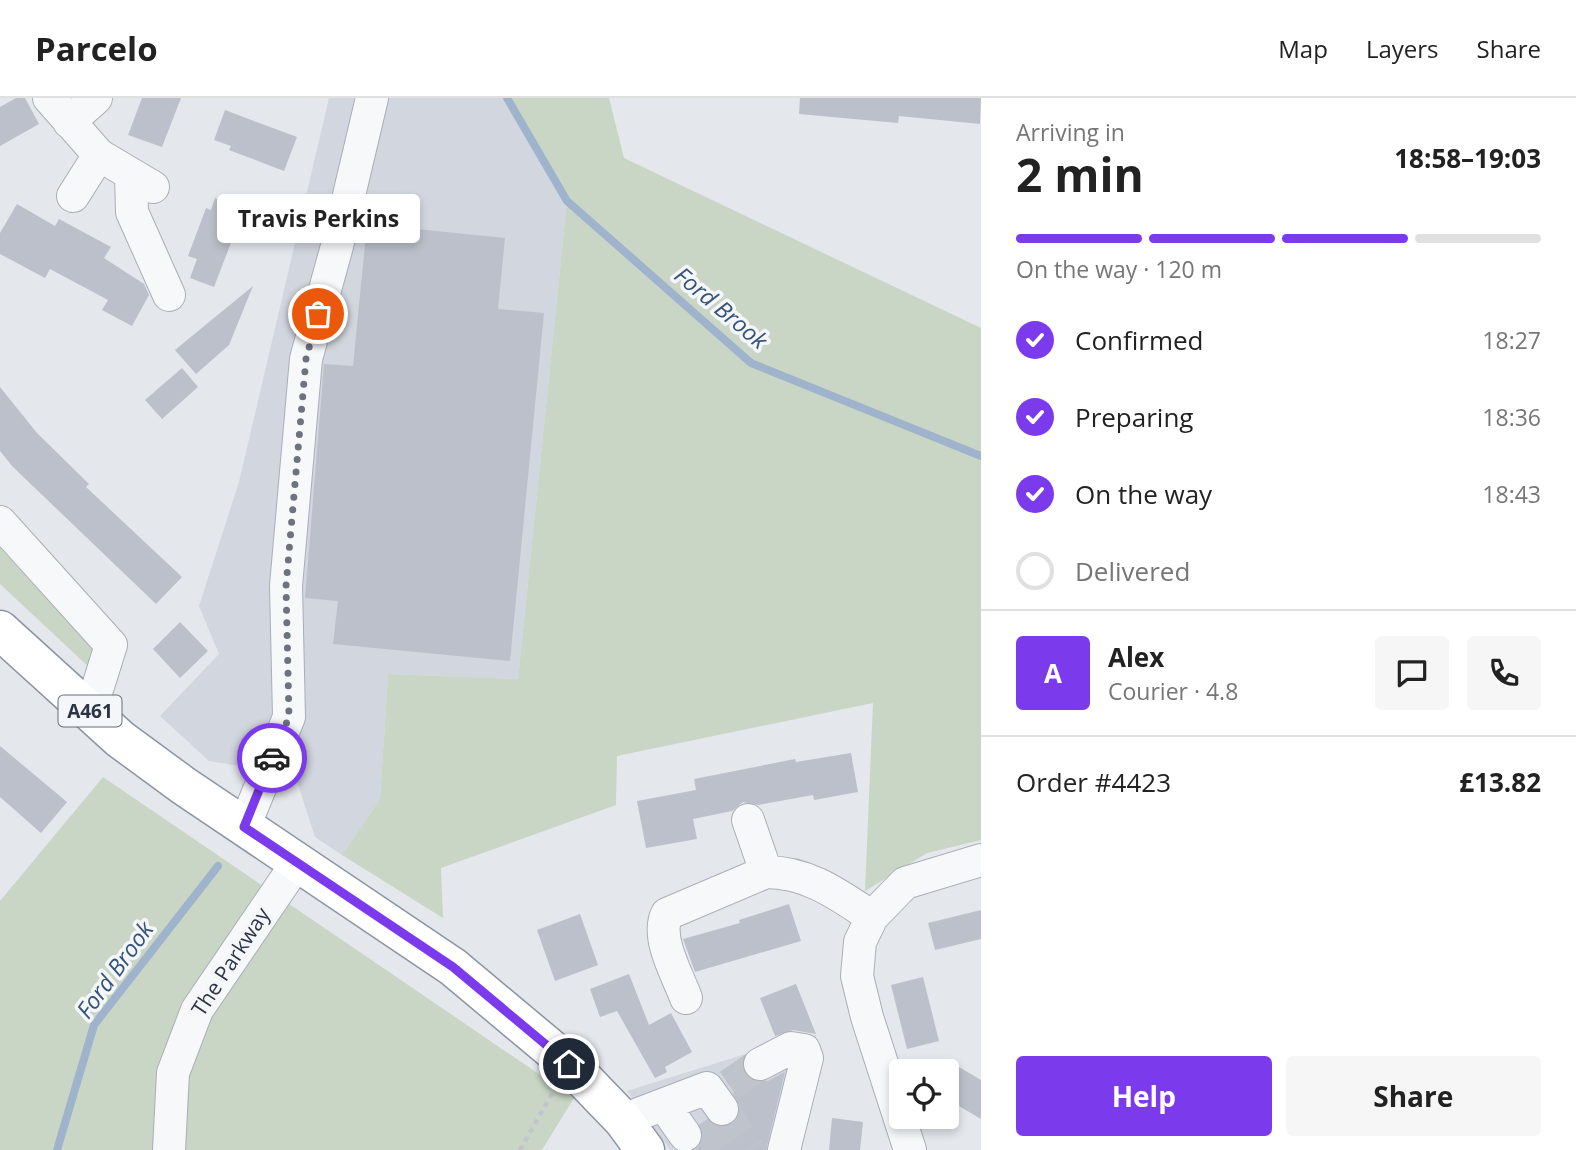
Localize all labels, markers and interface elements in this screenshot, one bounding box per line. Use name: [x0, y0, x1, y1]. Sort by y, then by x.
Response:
text: Parcelo: [35, 26, 158, 71]
text: Map: [1278, 32, 1328, 65]
text: Layers: [1366, 32, 1439, 65]
text: Share: [1477, 32, 1541, 65]
text: Arriving in: [1016, 116, 1125, 148]
text: 18:58–19:03: [1394, 140, 1541, 176]
text: 2 min: [1016, 143, 1144, 205]
callout: Travis Perkins: [216, 195, 420, 244]
text: Travis Perkins: [238, 202, 399, 234]
text: On the way · 120 m: [1016, 253, 1222, 285]
water label: Ford Brook: [668, 259, 776, 356]
pin: [288, 284, 348, 344]
icon: bag: [299, 295, 337, 333]
icon: check: [1016, 321, 1054, 359]
text: Confirmed: [1075, 322, 1203, 358]
text: 18:27: [1482, 324, 1541, 356]
icon: check: [1016, 398, 1054, 436]
text: Preparing: [1075, 399, 1193, 435]
text: 18:36: [1482, 401, 1541, 433]
icon: check: [1016, 475, 1054, 513]
text: On the way: [1075, 476, 1212, 512]
text: 18:43: [1482, 478, 1541, 510]
text: Delivered: [1075, 553, 1190, 589]
button: chat: [1375, 636, 1449, 710]
button: phone: [1467, 636, 1541, 710]
text: Alex: [1108, 639, 1164, 675]
text: A: [1044, 655, 1062, 691]
text: Courier · 4.8: [1108, 675, 1238, 707]
road number: A461: [58, 696, 122, 726]
courier: [237, 723, 307, 793]
icon: car: [253, 739, 291, 777]
text: Order #4423: [1016, 764, 1171, 800]
text: £13.82: [1459, 764, 1541, 800]
street label: The Parkway: [185, 901, 276, 1021]
water label: Ford Brook: [68, 914, 161, 1024]
pin: [539, 1034, 599, 1094]
icon: home: [550, 1045, 588, 1083]
button: Help: [1016, 1056, 1272, 1136]
button: Share: [1286, 1056, 1541, 1136]
map controls: [889, 1059, 959, 1129]
button: locate: [889, 1059, 959, 1129]

